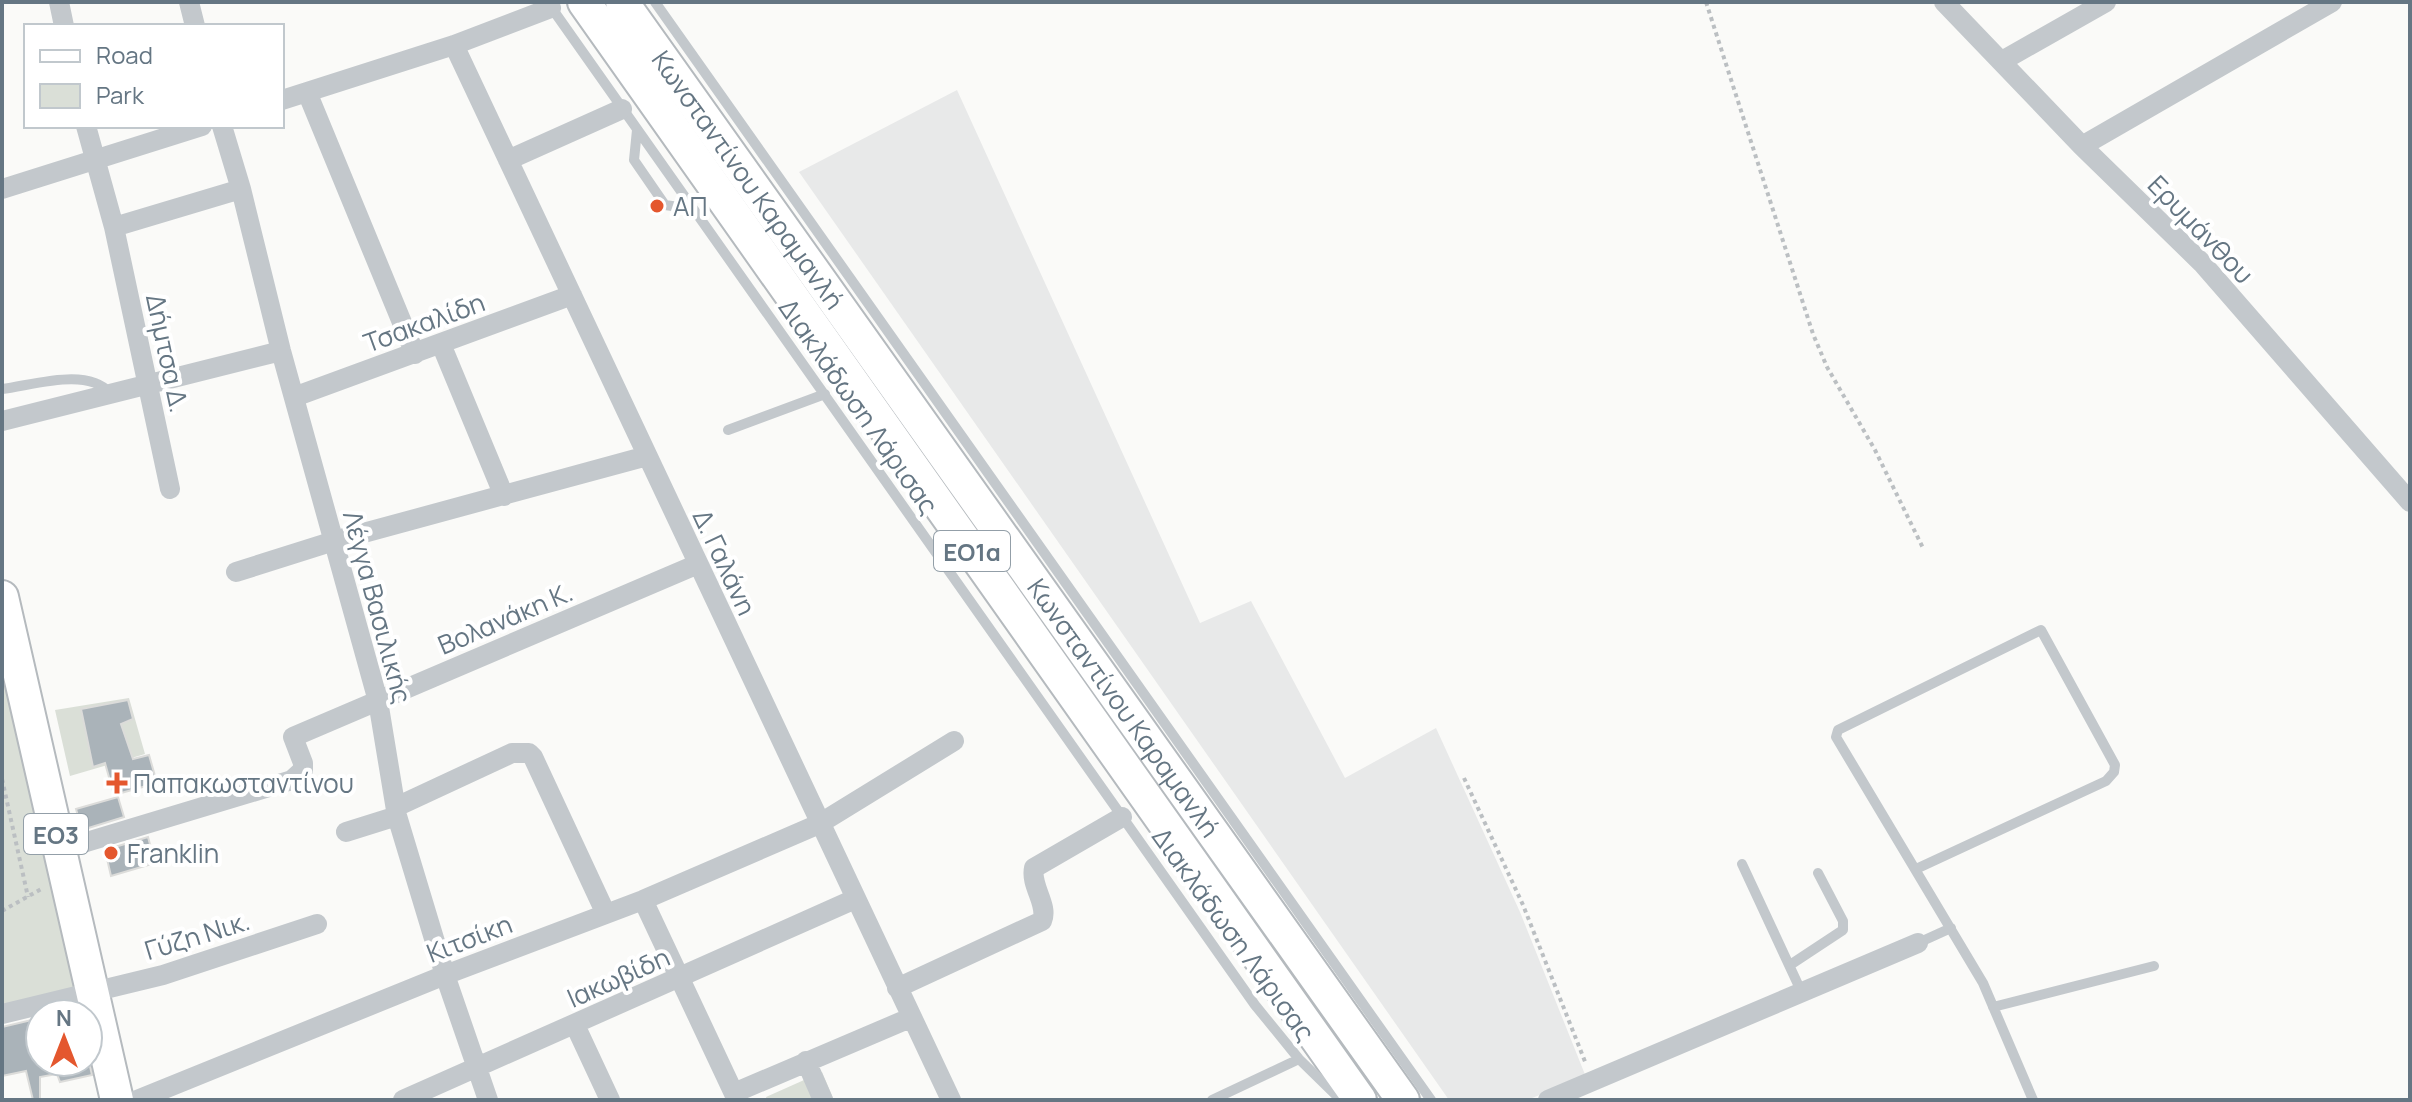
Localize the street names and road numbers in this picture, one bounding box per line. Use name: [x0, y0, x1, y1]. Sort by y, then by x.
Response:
street label: Κωνσταντίνου Καραμανλή: [644, 43, 853, 316]
street label: Ερυμάνθου: [2140, 167, 2262, 291]
street label: Τσακαλίδη: [358, 283, 490, 361]
street label: Δήμτσα Δ.: [138, 290, 198, 416]
street label: Διακλάδωση Λάρισας: [771, 291, 947, 521]
street label: Δ. Γαλάνη: [685, 503, 765, 621]
street label: Λέγγα Βασιλικής: [335, 507, 421, 707]
road number: ΕΟ1α: [934, 531, 1010, 571]
street label: Κωνσταντίνου Καραμανλή: [1020, 571, 1228, 844]
street label: Βολανάκη Κ.: [432, 573, 578, 663]
road number: ΕΟ3: [24, 814, 88, 854]
street label: Διακλάδωση Λάρισας: [1144, 820, 1324, 1048]
street label: Γύζη Νικ.: [140, 902, 254, 968]
street label: Κιτσίκη: [421, 905, 517, 971]
street label: Ιακωβίδη: [561, 938, 675, 1016]

